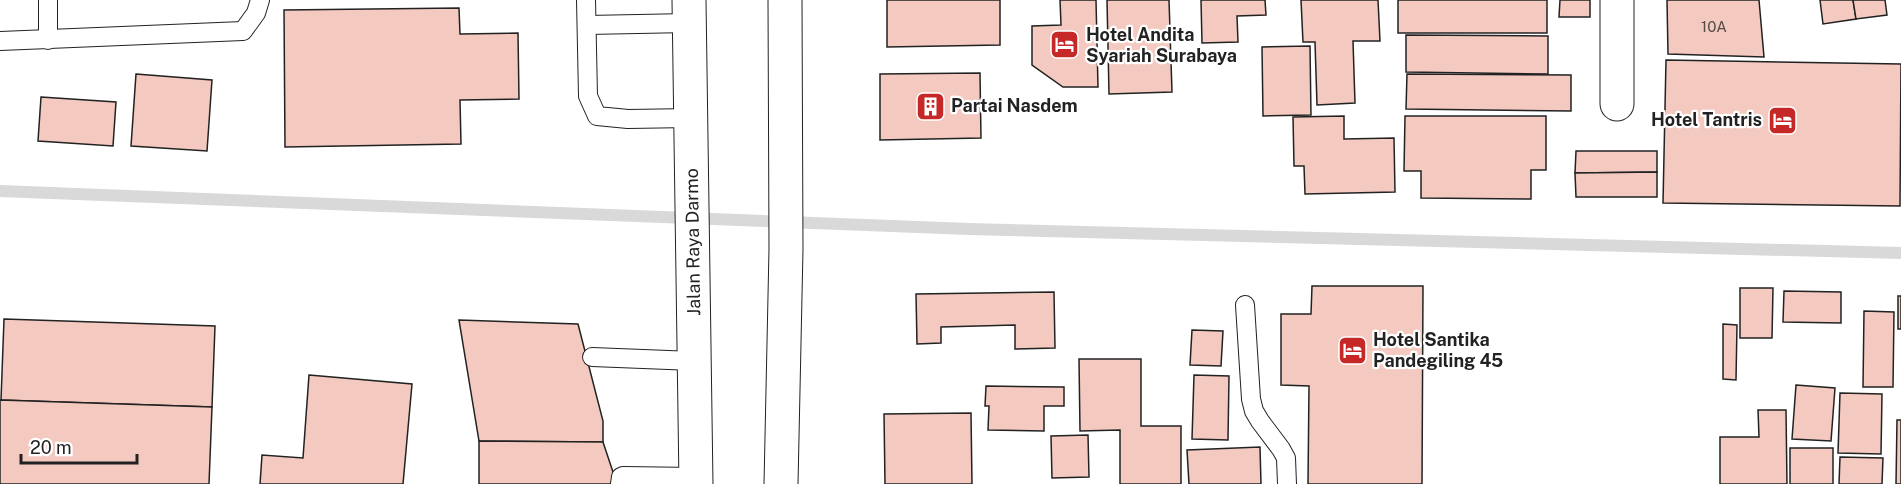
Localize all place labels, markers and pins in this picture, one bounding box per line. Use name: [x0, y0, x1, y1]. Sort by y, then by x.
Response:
place label: Hotel Andita Syariah Surabaya: [1086, 24, 1237, 66]
hotel icon: Hotel Andita Syariah Surabaya: [1049, 29, 1081, 61]
building icon: Partai Nasdem: [914, 90, 946, 122]
place label: Partai Nasdem: [951, 95, 1078, 116]
hotel icon: Hotel Tantris: [1767, 104, 1799, 136]
place label: Hotel Tantris: [1651, 109, 1762, 130]
place label: Hotel Santika Pandegiling 45: [1373, 329, 1503, 371]
hotel icon: Hotel Santika Pandegiling 45: [1336, 334, 1368, 366]

